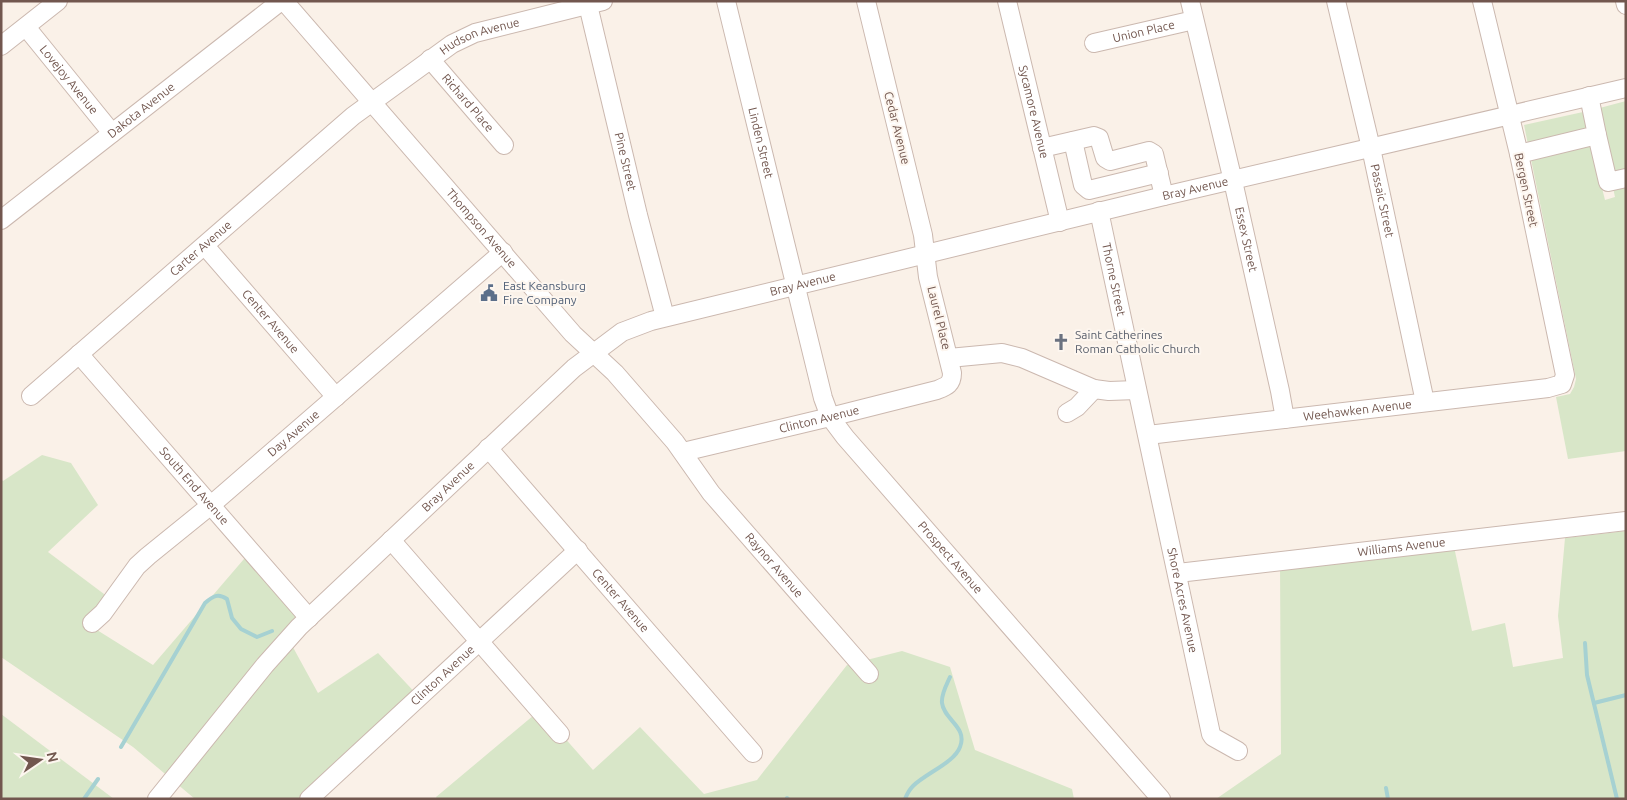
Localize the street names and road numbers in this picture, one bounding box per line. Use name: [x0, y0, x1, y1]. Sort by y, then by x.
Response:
street label: Hudson Avenue: [437, 15, 521, 57]
street label: Union Place: [1111, 18, 1176, 45]
street label: Lovejoy Avenue: [38, 43, 101, 116]
street label: Sycamore Avenue: [1017, 64, 1052, 160]
street label: Richard Place: [440, 71, 497, 134]
street label: Dakota Avenue: [105, 80, 177, 140]
street label: Cedar Avenue: [882, 90, 913, 166]
street label: Linden Street: [746, 106, 776, 180]
street label: Pine Street: [613, 131, 639, 192]
street label: Bergen Street: [1512, 152, 1541, 228]
street label: Passaic Street: [1369, 163, 1397, 239]
street label: Bray Avenue: [1161, 174, 1229, 202]
street label: Thompson Avenue: [444, 186, 519, 270]
street label: Essex Street: [1233, 206, 1260, 273]
street label: Carter Avenue: [167, 218, 234, 278]
street label: Thorne Street: [1100, 241, 1128, 318]
street label: Bray Avenue: [768, 269, 837, 298]
street label: Laurel Place: [925, 285, 954, 351]
street label: Center Avenue: [240, 287, 302, 356]
street label: Weehawken Avenue: [1303, 397, 1412, 423]
street label: Clinton Avenue: [778, 403, 861, 435]
street label: Day Avenue: [265, 407, 322, 459]
street label: South End Avenue: [157, 444, 232, 527]
street label: Bray Avenue: [419, 458, 477, 514]
street label: Prospect Avenue: [916, 519, 986, 596]
street label: Raynor Avenue: [743, 530, 806, 600]
street label: Williams Avenue: [1357, 535, 1446, 558]
street label: Shore Acres Avenue: [1165, 546, 1200, 654]
street label: Center Avenue: [590, 566, 652, 635]
street label: Clinton Avenue: [408, 642, 477, 708]

